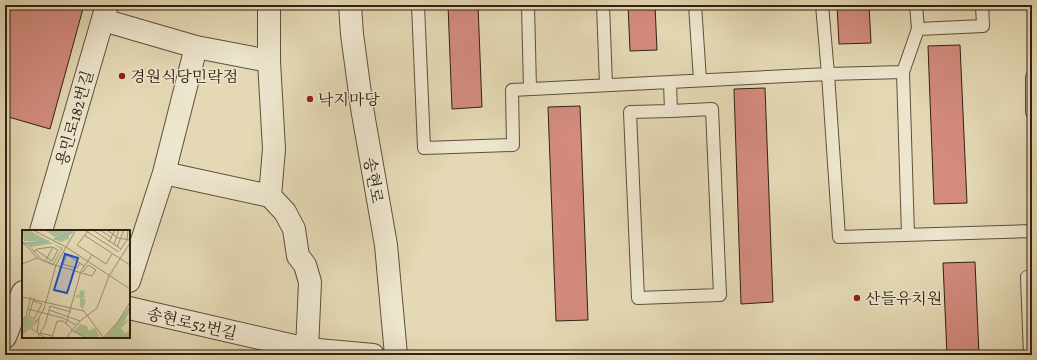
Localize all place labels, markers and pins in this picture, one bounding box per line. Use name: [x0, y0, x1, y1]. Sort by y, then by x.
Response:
place label: 경원식당민락점: [130, 66, 238, 88]
marker: 경원식당민락점: [117, 71, 127, 81]
place label: 낙지마당: [318, 89, 380, 111]
marker: 낙지마당: [305, 94, 315, 104]
place label: 산들유치원: [865, 288, 942, 310]
marker: 산들유치원: [852, 293, 862, 303]

